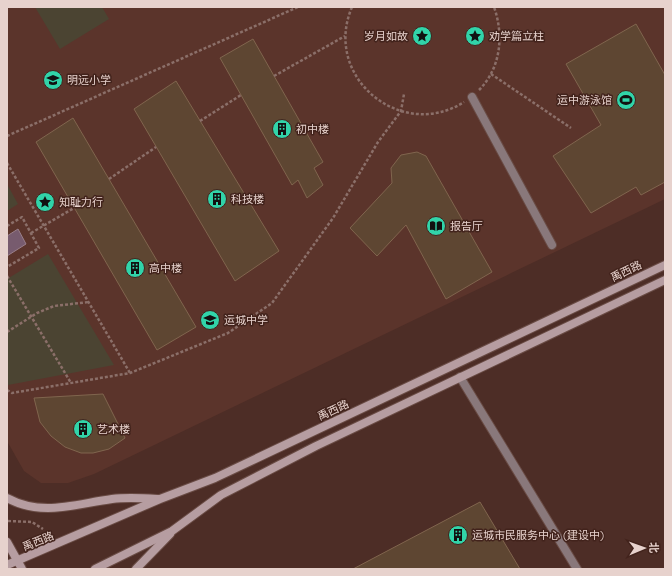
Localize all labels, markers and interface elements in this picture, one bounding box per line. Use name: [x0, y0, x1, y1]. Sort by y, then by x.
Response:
place icon: 岁月如故: [411, 25, 433, 47]
place icon: 劝学篇立柱: [464, 25, 486, 47]
place label: 岁月如故: [364, 29, 408, 43]
place label: 劝学篇立柱: [489, 29, 544, 43]
school or university icon: 明远小学: [42, 69, 64, 91]
place label: 明远小学: [67, 73, 111, 87]
sports icon: 运中游泳馆: [615, 89, 637, 111]
place label: 运中游泳馆: [557, 93, 612, 107]
building icon: 初中楼: [271, 118, 293, 140]
place label: 初中楼: [296, 122, 329, 136]
building icon: 科技楼: [206, 188, 228, 210]
place icon: 知耻力行: [34, 191, 56, 213]
place label: 科技楼: [231, 192, 264, 206]
place label: 知耻力行: [59, 195, 103, 209]
library icon: 报告厅: [425, 215, 447, 237]
place label: 报告厅: [450, 219, 483, 233]
building icon: 高中楼: [124, 257, 146, 279]
street label: 禹西路: [608, 257, 644, 285]
place label: 高中楼: [149, 261, 182, 275]
school or university icon: 运城中学: [199, 309, 221, 331]
place label: 运城中学: [224, 313, 268, 327]
street label: 禹西路: [315, 397, 351, 423]
building icon: 艺术楼: [72, 418, 94, 440]
place label: 艺术楼: [97, 422, 130, 436]
building icon: 运城市民服务中心 (建设中): [447, 524, 469, 546]
street label: 禹西路: [20, 528, 56, 554]
place label: 运城市民服务中心 (建设中): [472, 528, 604, 542]
north arrow: [624, 528, 664, 568]
text: 北: [647, 542, 661, 553]

